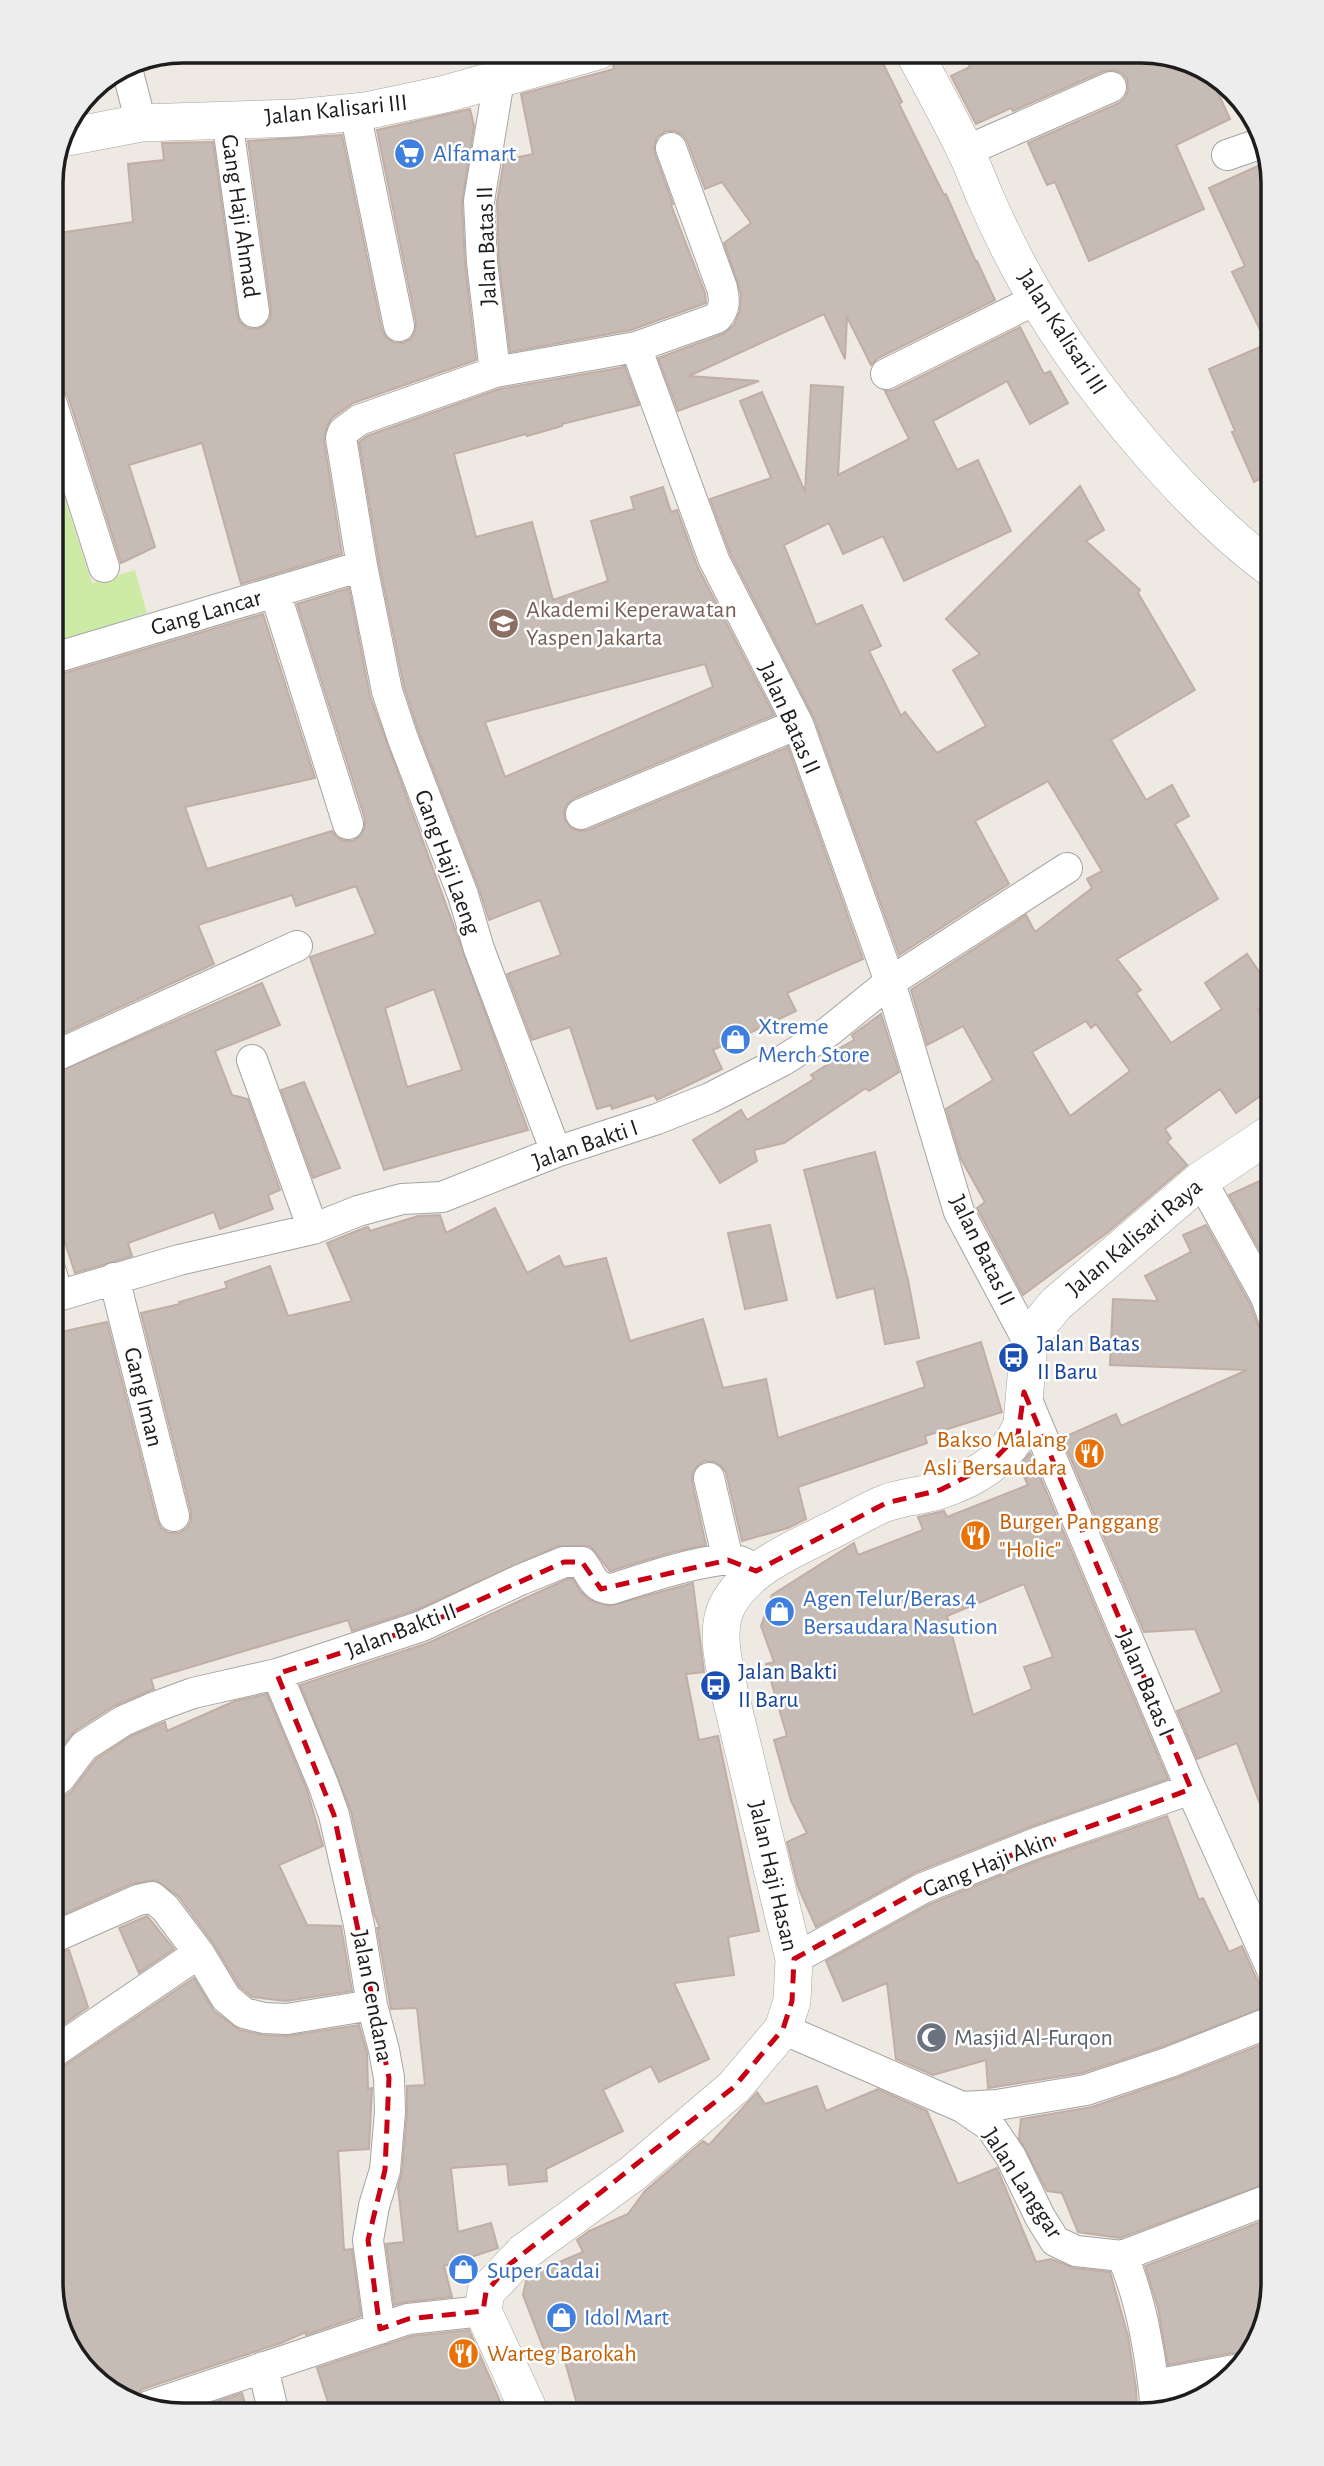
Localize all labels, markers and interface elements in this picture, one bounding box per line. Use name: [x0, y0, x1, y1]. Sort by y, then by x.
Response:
street label: Jalan Kalisari III: [264, 91, 409, 129]
street label: Gang Haji Ahmad: [217, 133, 263, 300]
supermarket icon: Alfamart: [393, 136, 427, 170]
place label: Alfamart: [433, 142, 516, 166]
street label: Jalan Batas II: [473, 186, 501, 306]
street label: Jalan Kalisari III: [1013, 266, 1111, 399]
street label: Gang Lancar: [148, 586, 265, 640]
place label: Akademi Keperawatan Yaspen Jakarta: [526, 598, 737, 650]
school or university icon: Akademi Keperawatan Yaspen Jakarta: [486, 606, 520, 640]
street label: Jalan Batas II: [754, 659, 824, 778]
street label: Gang Haji Laeng: [410, 787, 484, 938]
place label: Xtreme Merch Store: [758, 1015, 870, 1067]
shop icon: Xtreme Merch Store: [718, 1023, 752, 1057]
street label: Jalan Bakti I: [529, 1116, 641, 1174]
street label: Jalan Kalisari Raya: [1062, 1174, 1207, 1301]
street label: Jalan Batas II: [945, 1191, 1019, 1309]
place label: Jalan Batas II Baru: [1037, 1332, 1140, 1384]
bus stop icon: Jalan Batas II Baru: [997, 1340, 1031, 1374]
street label: Gang Iman: [119, 1345, 167, 1449]
place label: Bakso Malang Asli Bersaudara: [923, 1428, 1067, 1480]
restaurant icon: Bakso Malang Asli Bersaudara: [1073, 1436, 1107, 1470]
place label: Burger Panggang "Holic": [999, 1510, 1159, 1562]
restaurant icon: Burger Panggang "Holic": [959, 1518, 993, 1552]
place label: Agen Telur/Beras 4 Bersaudara Nasution: [803, 1587, 998, 1639]
shop icon: Agen Telur/Beras 4 Bersaudara Nasution: [763, 1595, 797, 1629]
street label: Jalan Bakti II: [343, 1599, 460, 1663]
street label: Jalan Batas I: [1112, 1627, 1178, 1740]
place label: Jalan Bakti II Baru: [738, 1660, 838, 1712]
bus stop icon: Jalan Bakti II Baru: [698, 1668, 732, 1702]
street label: Jalan Haji Hasan: [744, 1799, 802, 1954]
street label: Gang Haji Akin: [919, 1828, 1057, 1902]
street label: Jalan Cendana: [348, 1928, 397, 2064]
mosque icon: Masjid Al-Furqon: [914, 2020, 948, 2054]
place label: Masjid Al-Furqon: [954, 2026, 1113, 2050]
street label: Jalan Langgar: [978, 2124, 1067, 2243]
shop icon: Super Gadai: [447, 2253, 481, 2287]
place label: Super Gadai: [487, 2259, 600, 2283]
shop icon: Idol Mart: [544, 2300, 578, 2334]
place label: Idol Mart: [584, 2306, 669, 2330]
restaurant icon: Warteg Barokah: [447, 2336, 481, 2370]
place label: Warteg Barokah: [487, 2342, 637, 2366]

